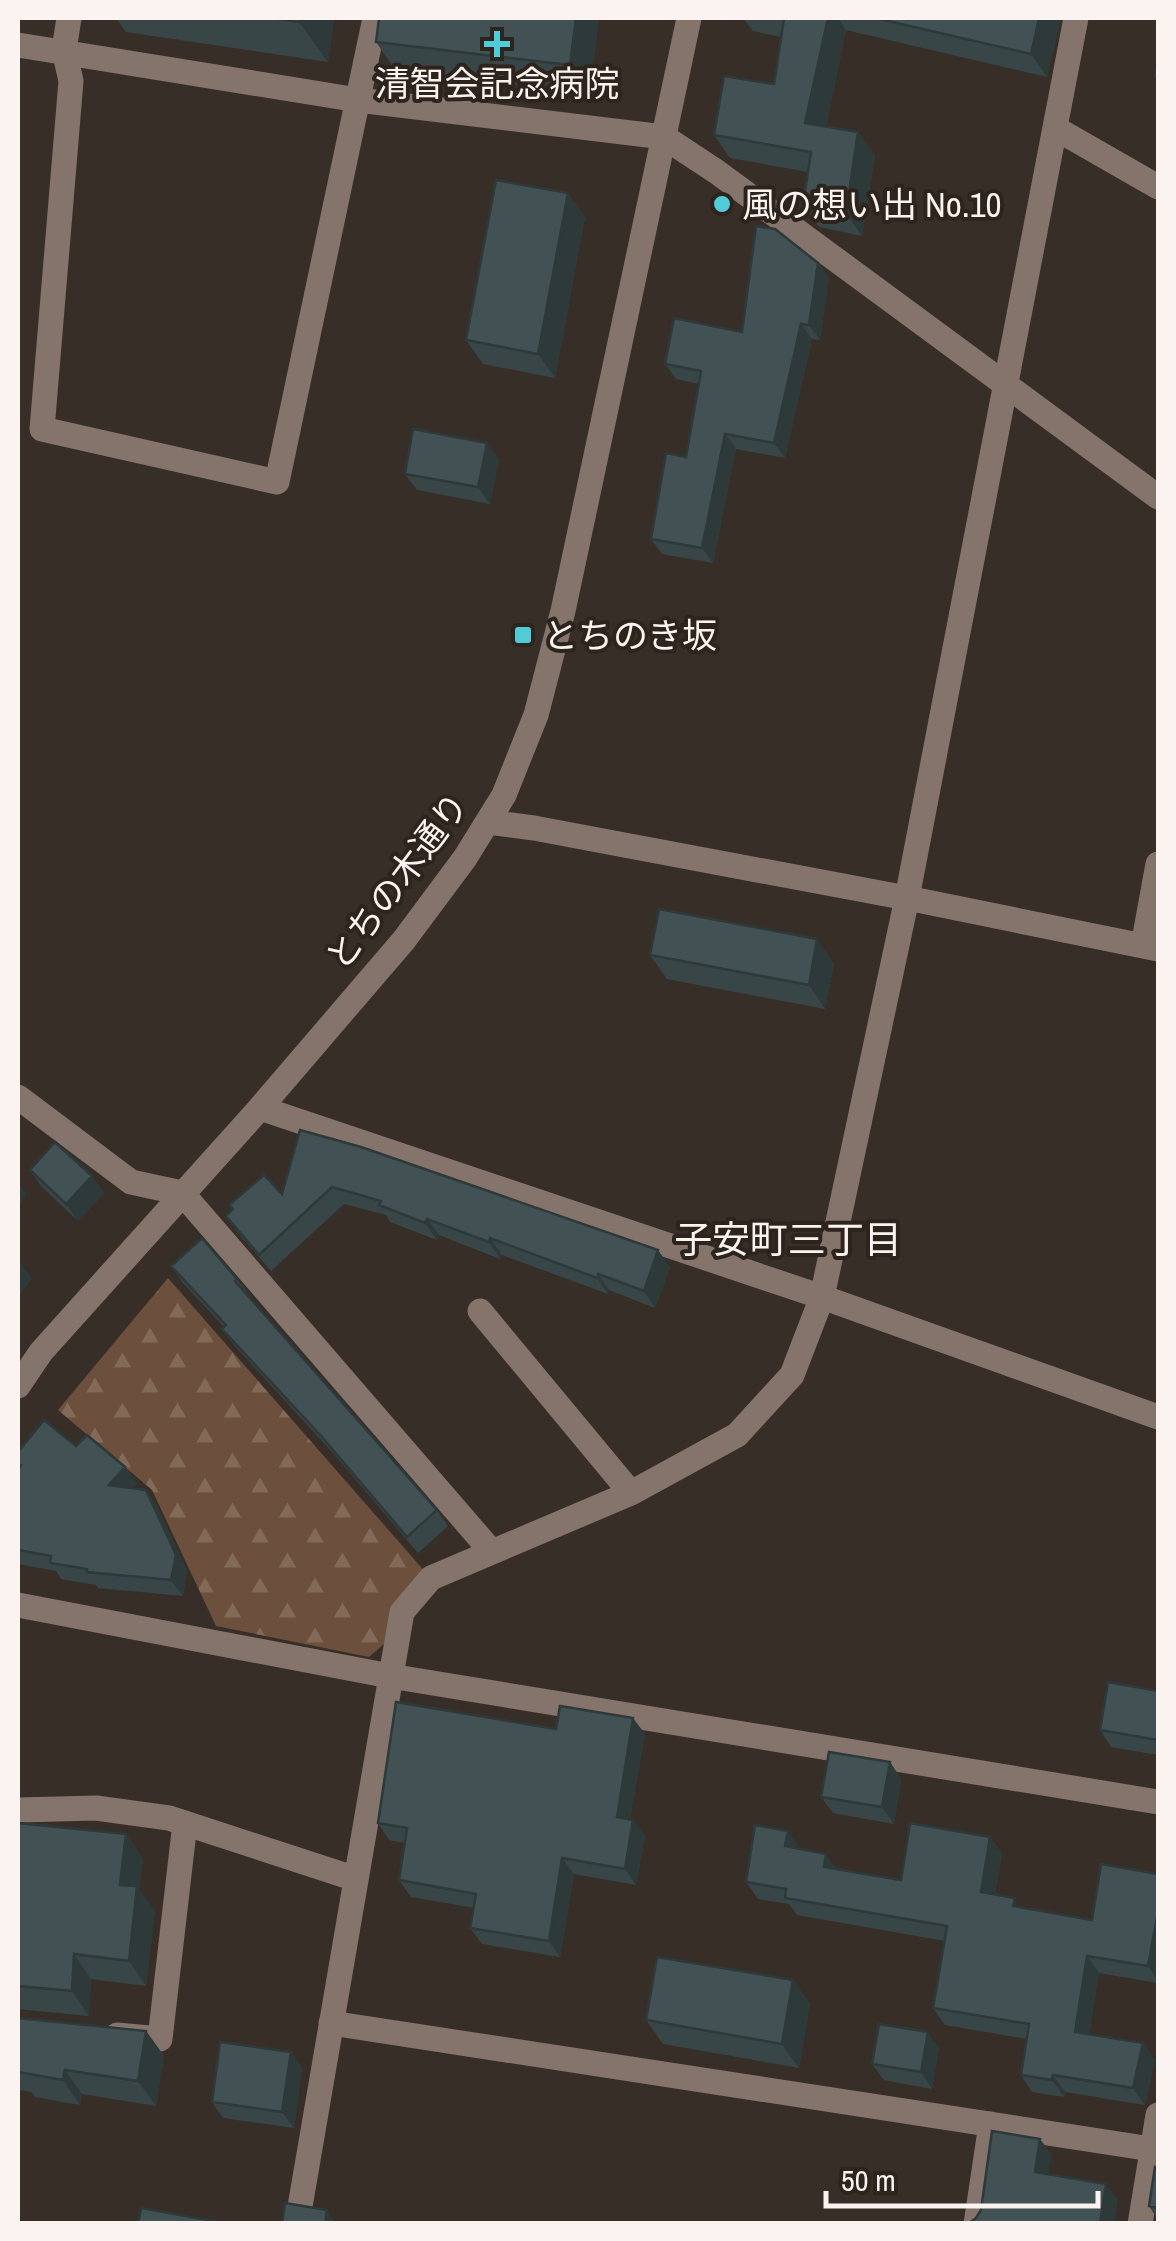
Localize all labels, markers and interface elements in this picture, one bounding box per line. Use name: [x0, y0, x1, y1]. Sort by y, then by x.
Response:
marker: 清智会記念病院: [484, 31, 510, 57]
place label: 清智会記念病院: [374, 60, 620, 107]
place label: 風の想い出 No.10: [742, 181, 1002, 228]
marker: 風の想い出 No.10: [711, 193, 733, 215]
place label: とちのき坂: [543, 612, 717, 659]
marker: とちのき坂: [512, 624, 534, 646]
street label: とちの木通り: [315, 783, 479, 979]
district label: 子安町三丁目: [674, 1214, 902, 1265]
scale bar: [826, 2146, 1098, 2208]
text: 50 m: [841, 2160, 896, 2200]

